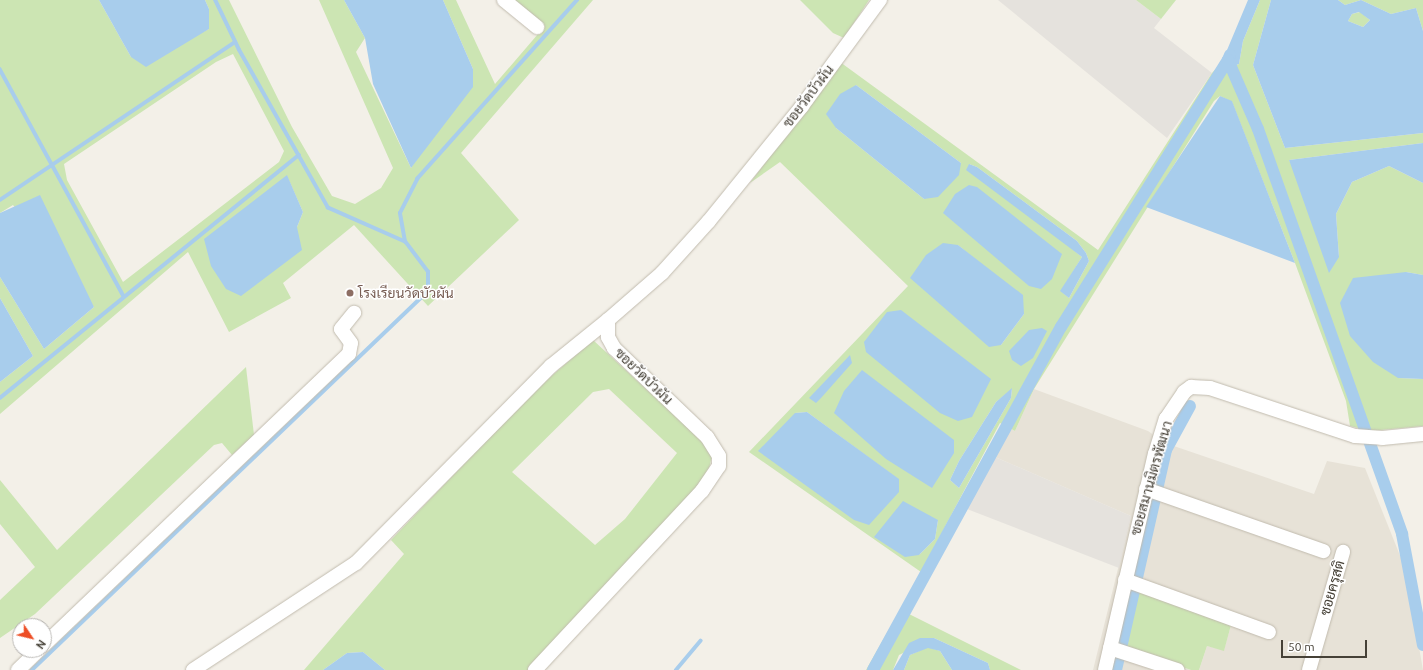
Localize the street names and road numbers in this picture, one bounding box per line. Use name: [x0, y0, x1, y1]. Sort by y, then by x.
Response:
street label: ซอยวัดบัวผัน: [779, 61, 837, 131]
street label: ซอยวัดบัวผัน: [612, 344, 676, 408]
street label: ซอยสมานมิตรพัฒนา: [1127, 419, 1175, 537]
street label: ซอยครุสติ: [1316, 558, 1348, 618]

